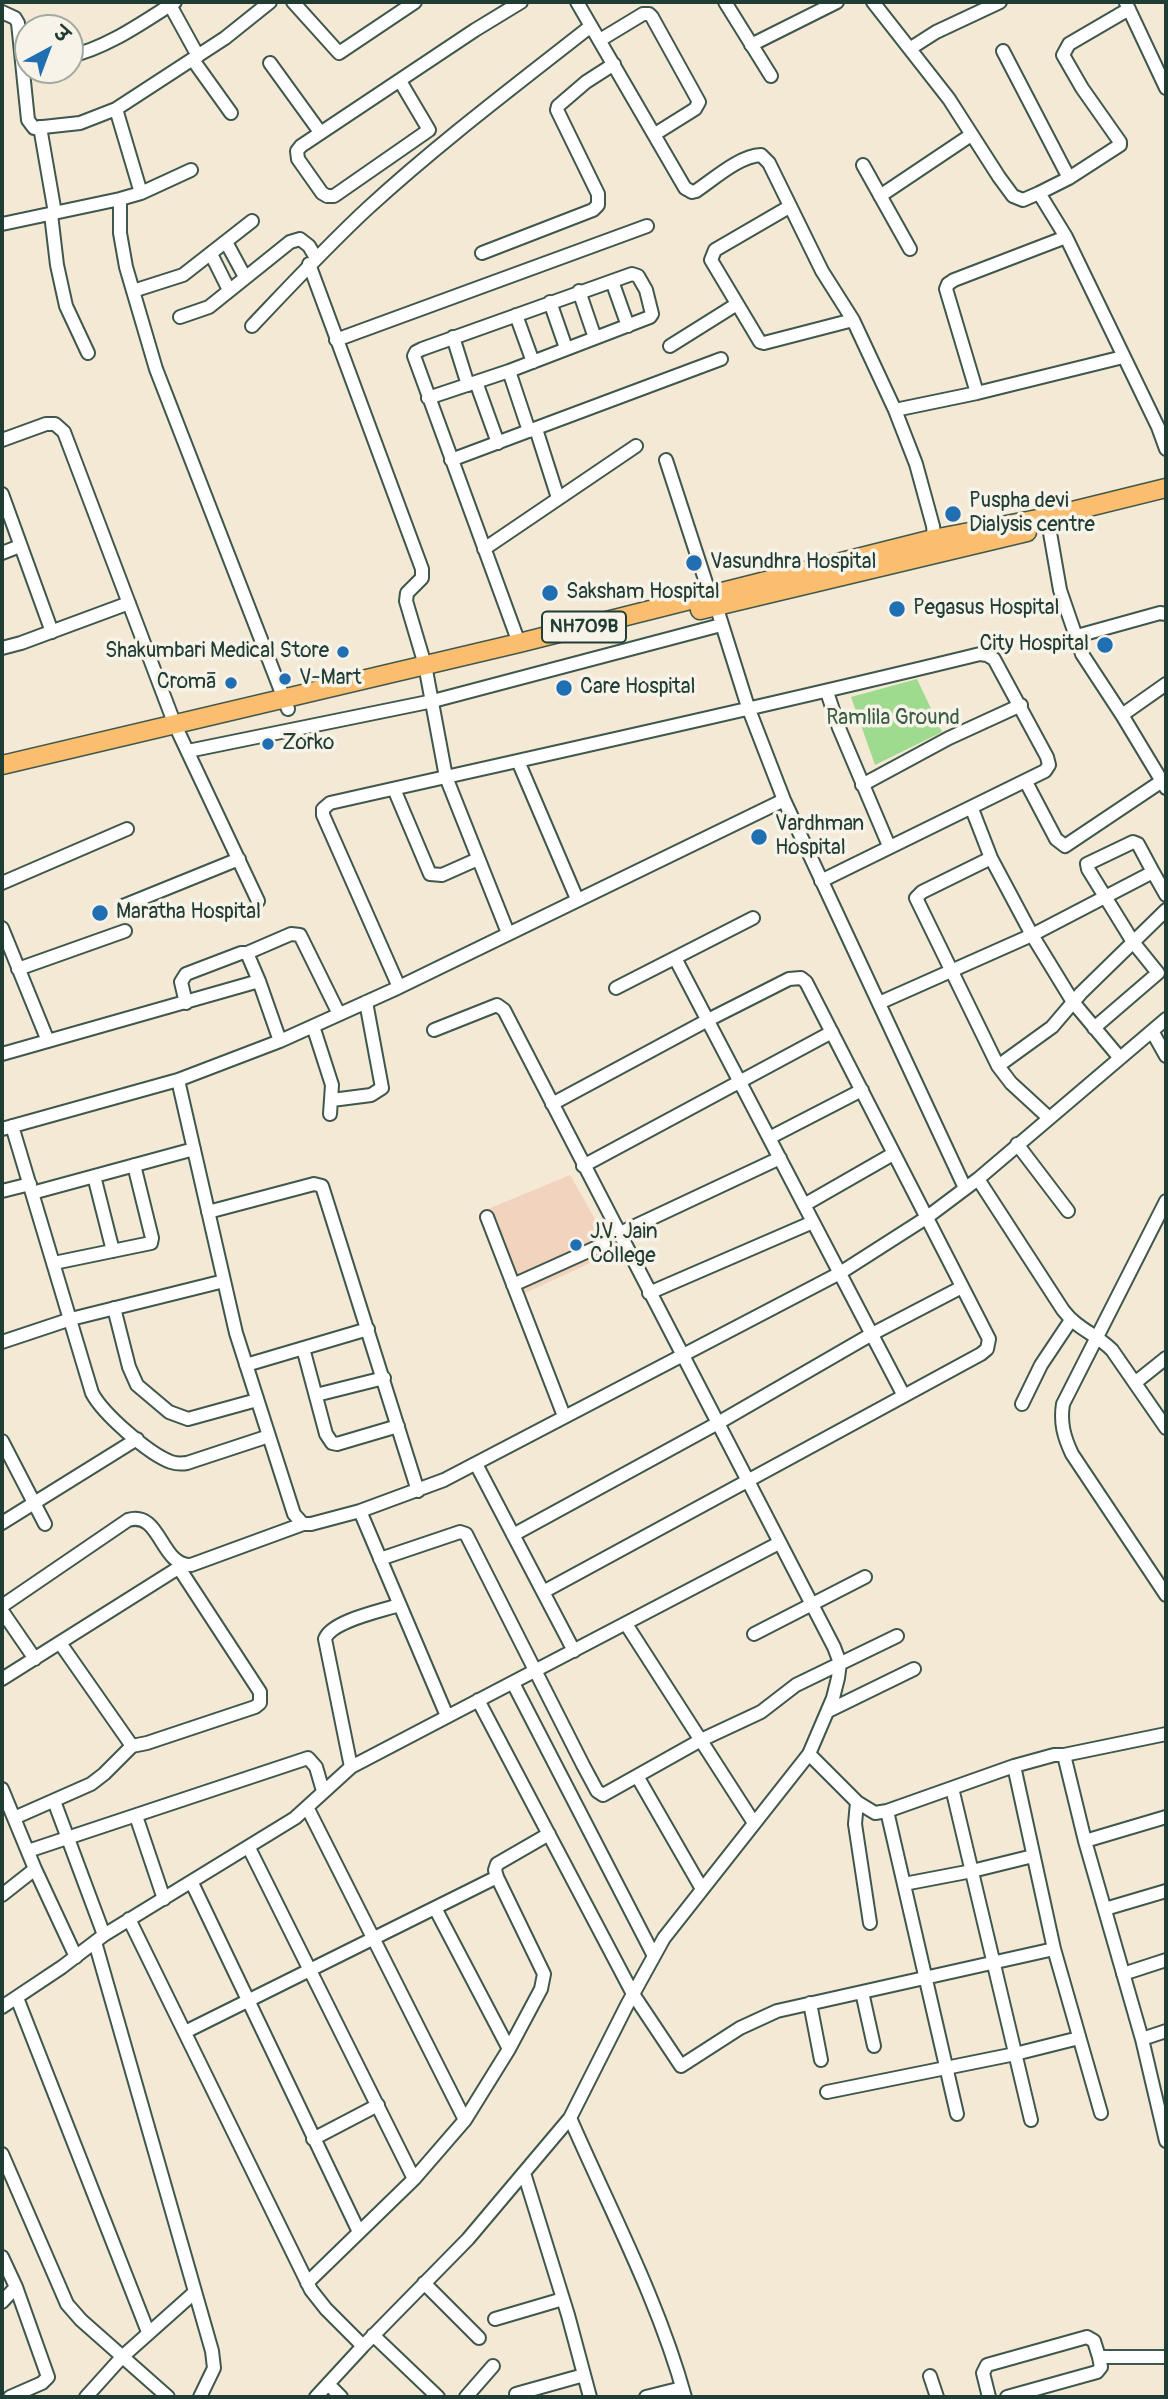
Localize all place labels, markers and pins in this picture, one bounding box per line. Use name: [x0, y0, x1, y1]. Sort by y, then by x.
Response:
place label: Puspha devi Dialysis centre: [969, 489, 1095, 539]
marker: Puspha devi Dialysis centre: [943, 504, 963, 524]
place label: Vasundhra Hospital: [710, 550, 877, 576]
marker: Vasundhra Hospital: [684, 553, 704, 573]
place label: Saksham Hospital: [566, 580, 720, 606]
marker: Saksham Hospital: [540, 583, 560, 603]
place label: Pegasus Hospital: [913, 596, 1060, 622]
marker: Pegasus Hospital: [887, 599, 907, 619]
place label: City Hospital: [979, 632, 1089, 658]
marker: City Hospital: [1095, 635, 1115, 655]
place label: Shakumbari Medical Store: [105, 639, 329, 665]
marker: Shakumbari Medical Store: [335, 644, 351, 660]
place label: V-Mart: [299, 666, 361, 692]
place label: Cromā: [157, 670, 217, 696]
marker: V-Mart: [277, 671, 293, 687]
marker: Cromā: [223, 675, 239, 691]
place label: Care Hospital: [580, 675, 696, 701]
marker: Care Hospital: [554, 678, 574, 698]
place label: Zorko: [282, 731, 334, 757]
marker: Zorko: [260, 736, 276, 752]
place label: Vardhman Hospital: [775, 812, 864, 862]
marker: Vardhman Hospital: [749, 827, 769, 847]
place label: Maratha Hospital: [116, 900, 261, 926]
marker: Maratha Hospital: [90, 903, 110, 923]
place label: J.V. Jain College: [590, 1220, 658, 1270]
marker: J.V. Jain College: [568, 1237, 584, 1253]

